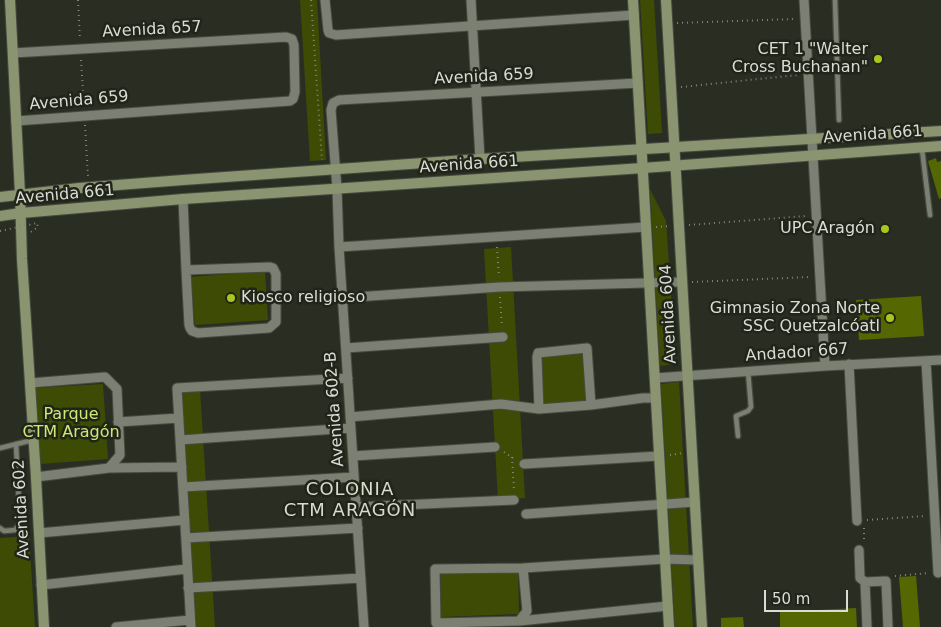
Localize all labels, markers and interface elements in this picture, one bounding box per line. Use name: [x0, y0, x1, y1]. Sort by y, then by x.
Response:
street label: Avenida 657: [102, 18, 202, 42]
place label: CET 1 "Walter Cross Buchanan": [732, 40, 868, 78]
marker: CET 1 "Walter Cross Buchanan": [872, 53, 884, 65]
street label: Avenida 659: [434, 65, 534, 89]
street label: Avenida 659: [29, 87, 129, 115]
street label: Avenida 661: [823, 122, 923, 148]
street label: Avenida 661: [419, 152, 519, 178]
street label: Avenida 661: [15, 181, 115, 209]
place label: UPC Aragón: [780, 219, 875, 239]
marker: UPC Aragón: [879, 223, 891, 235]
street label: Avenida 604: [657, 264, 681, 364]
place label: Kiosco religioso: [241, 288, 365, 308]
marker: Kiosco religioso: [225, 292, 237, 304]
place label: Gimnasio Zona Norte SSC Quetzalcóatl: [710, 299, 880, 337]
marker: Gimnasio Zona Norte SSC Quetzalcóatl: [884, 312, 896, 324]
street label: Andador 667: [745, 340, 849, 366]
street label: Avenida 602-B: [321, 351, 349, 467]
park label: Parque CTM Aragón: [22, 405, 120, 443]
street label: Avenida 602: [10, 459, 34, 559]
district label: COLONIA CTM ARAGÓN: [283, 479, 417, 522]
scale bar: [766, 580, 850, 612]
text: 50 m: [772, 590, 810, 608]

